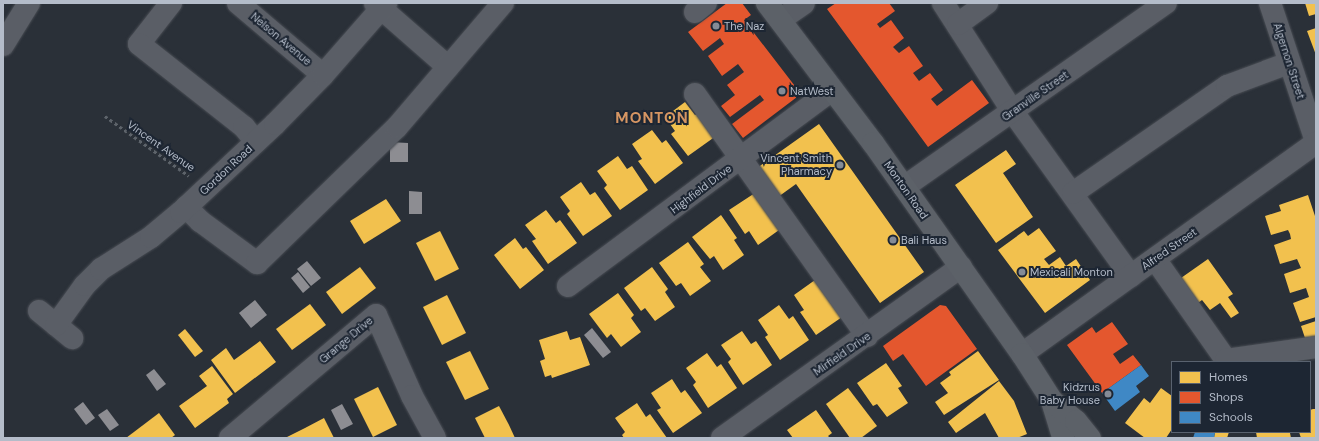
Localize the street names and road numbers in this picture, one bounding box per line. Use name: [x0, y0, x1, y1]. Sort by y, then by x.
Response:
street label: Nelson Avenue: [248, 10, 314, 68]
street label: Algernon Street: [1270, 21, 1308, 101]
street label: Granville Street: [999, 68, 1071, 124]
street label: Vincent Avenue: [125, 118, 197, 174]
street label: Gordon Road: [197, 142, 255, 198]
street label: Monton Road: [881, 159, 931, 221]
street label: Highfield Drive: [668, 162, 734, 216]
street label: Alfred Street: [1139, 225, 1199, 273]
street label: Grange Drive: [317, 314, 375, 366]
street label: Mirfield Drive: [811, 329, 873, 379]

